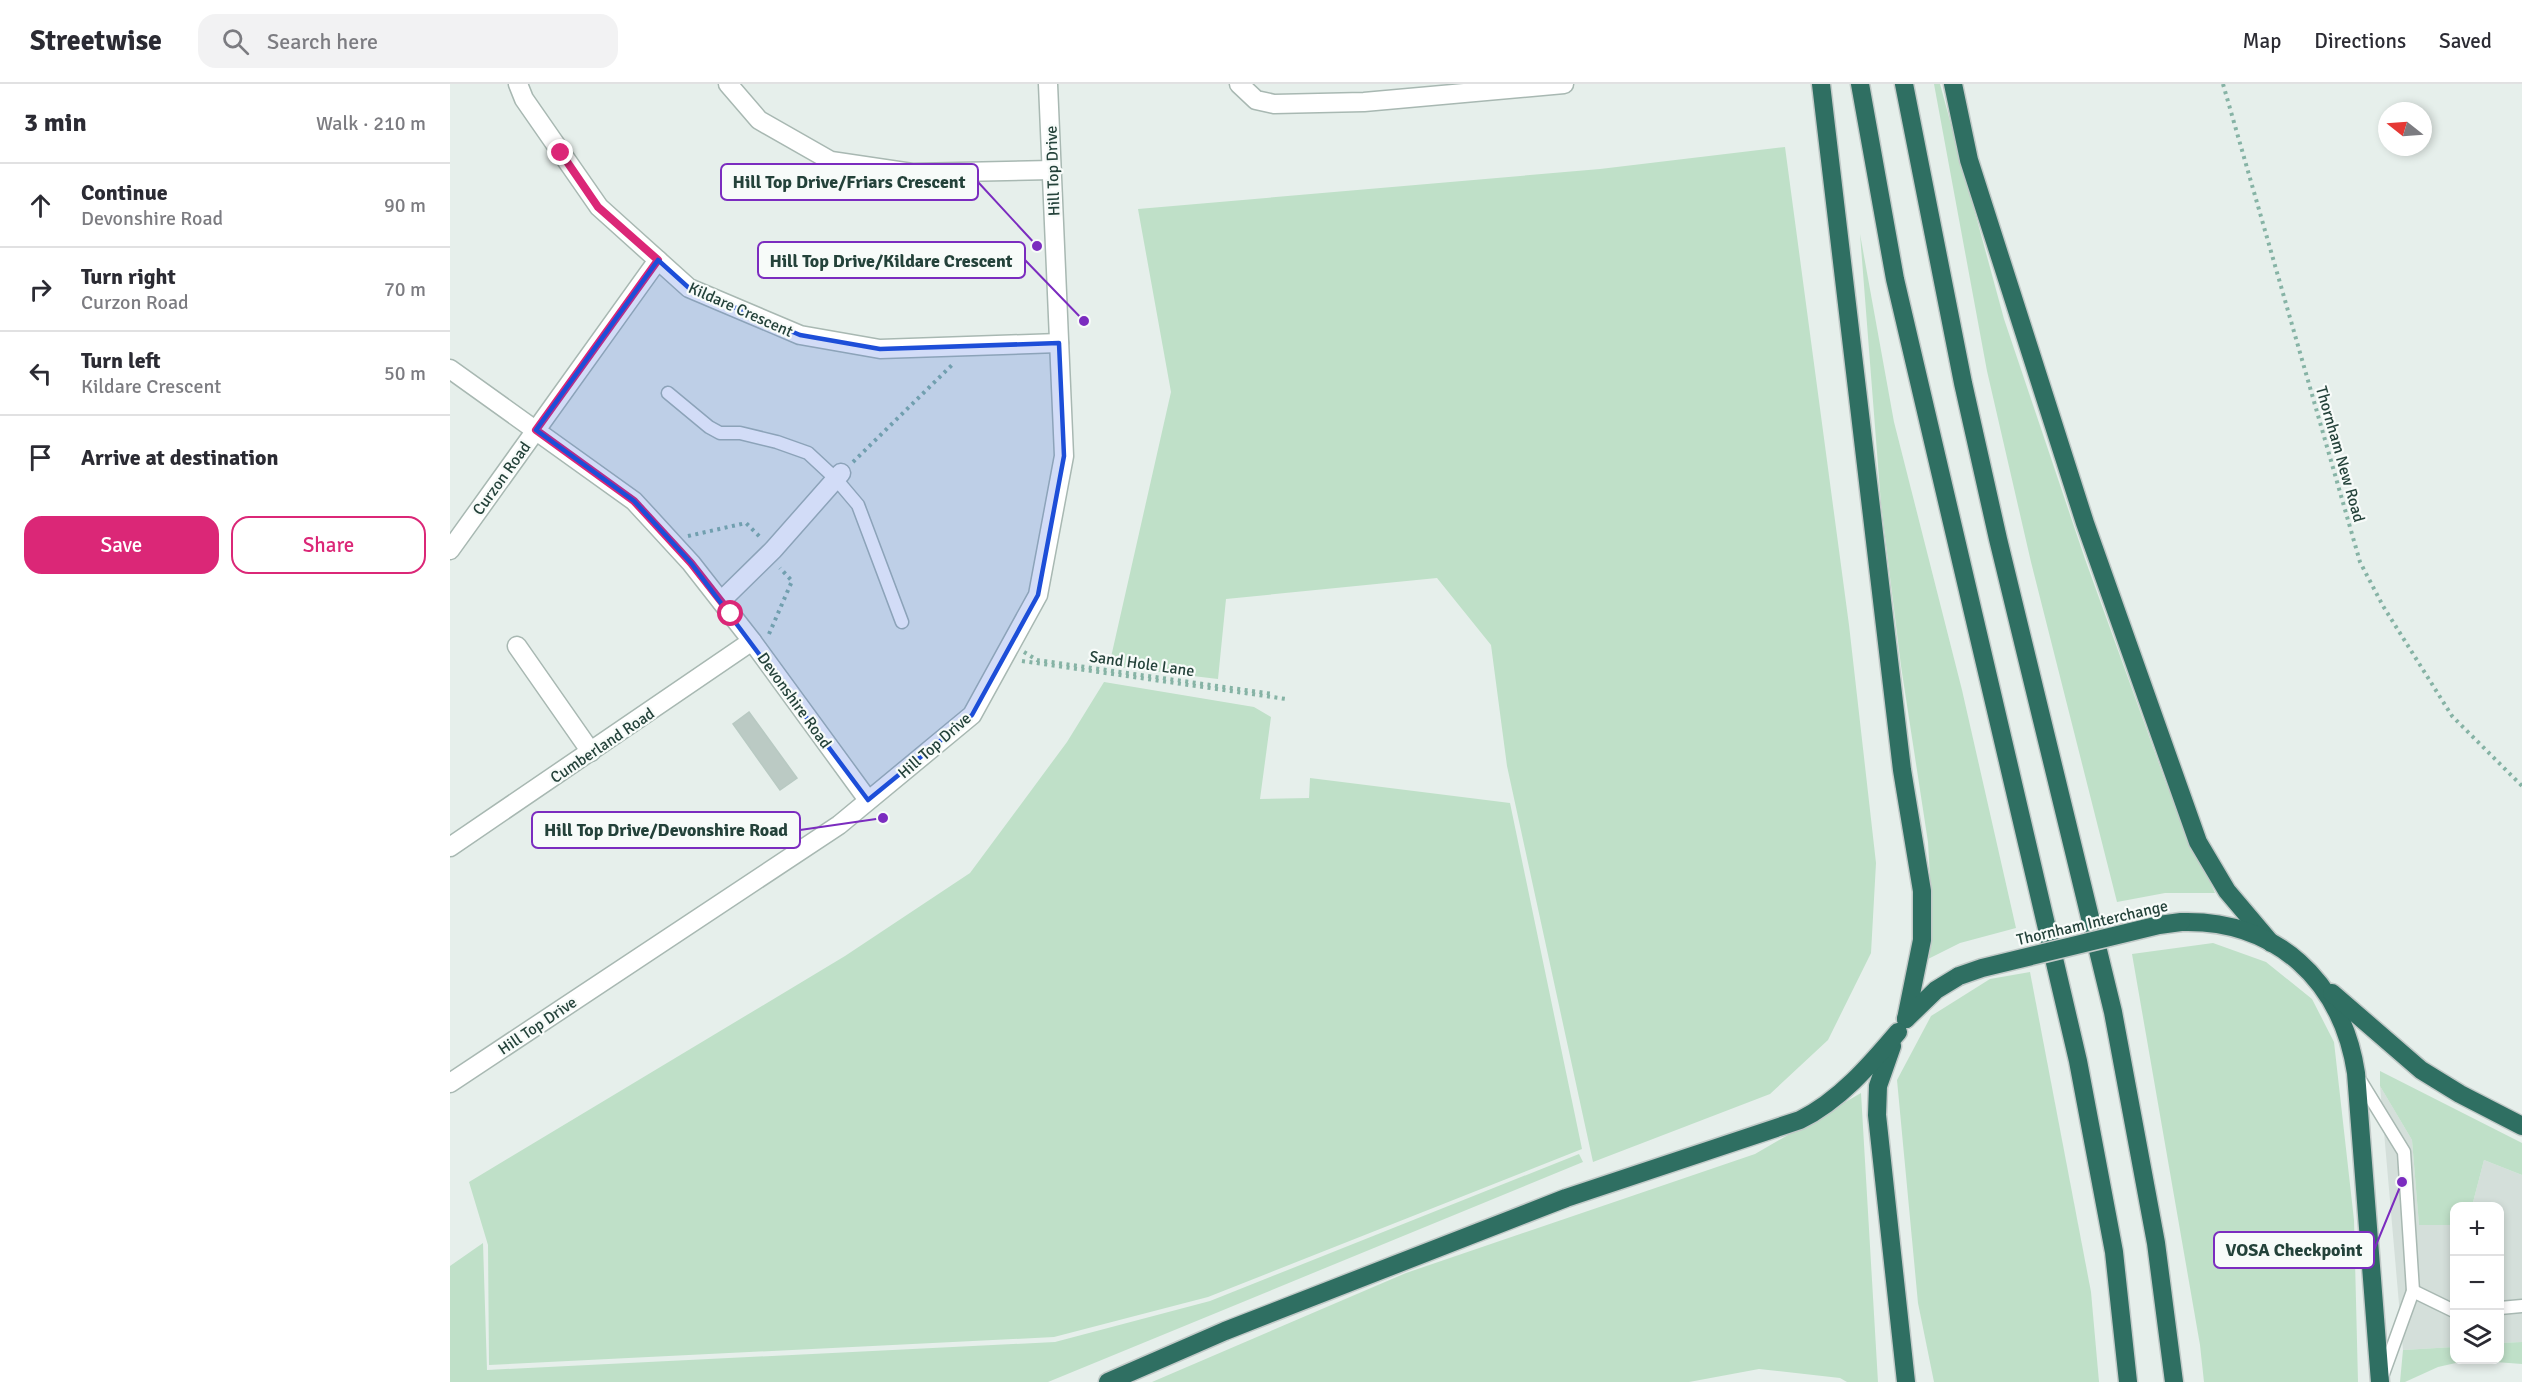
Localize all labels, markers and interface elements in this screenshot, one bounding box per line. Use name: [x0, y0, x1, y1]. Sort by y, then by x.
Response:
search box: [198, 14, 618, 68]
text: Streetwise: [30, 24, 162, 58]
icon: search: [219, 25, 252, 58]
text: Search here: [267, 28, 378, 55]
text: Map: [2243, 28, 2281, 54]
text: Directions: [2314, 28, 2406, 54]
text: Saved: [2439, 28, 2492, 54]
north arrow: [2378, 102, 2432, 156]
text: 3 min: [24, 107, 87, 139]
text: Walk · 210 m: [316, 111, 426, 136]
street label: Hill Top Drive: [1041, 125, 1065, 217]
route end: [547, 139, 573, 165]
callout: Hill Top Drive/Friars Crescent: [721, 164, 978, 200]
text: Hill Top Drive/Friars Crescent: [733, 171, 966, 193]
text: Continue: [81, 179, 168, 206]
icon: ahead: [24, 189, 57, 222]
text: 90 m: [384, 193, 426, 218]
text: Devonshire Road: [81, 206, 223, 231]
callout: Hill Top Drive/Kildare Crescent: [758, 242, 1025, 278]
text: Hill Top Drive/Kildare Crescent: [769, 250, 1013, 272]
text: Turn right: [81, 263, 176, 290]
icon: right: [24, 273, 57, 306]
text: 70 m: [384, 277, 426, 302]
street label: Kildare Crescent: [685, 278, 796, 342]
text: Curzon Road: [81, 290, 189, 315]
text: Turn left: [81, 347, 161, 374]
icon: left: [24, 357, 57, 390]
text: 50 m: [384, 361, 426, 386]
text: Kildare Crescent: [81, 374, 221, 399]
street label: Thornham New Road: [2311, 384, 2369, 525]
street label: Curzon Road: [468, 438, 535, 519]
icon: arrive: [24, 441, 57, 474]
text: Arrive at destination: [81, 444, 278, 471]
button: Save: [24, 516, 219, 574]
button: Share: [231, 516, 426, 574]
route start: [717, 600, 743, 626]
street label: Sand Hole Lane: [1088, 647, 1196, 681]
street label: Devonshire Road: [753, 649, 836, 752]
street label: Cumberland Road: [547, 704, 658, 788]
street label: Hill Top Drive: [894, 709, 975, 783]
callout: Hill Top Drive/Devonshire Road: [532, 812, 800, 848]
text: Hill Top Drive/Devonshire Road: [544, 819, 788, 841]
street label: Thornham Interchange: [2015, 896, 2170, 950]
street label: Hill Top Drive: [494, 992, 581, 1059]
map controls: [2450, 1202, 2504, 1364]
button: +: [2450, 1202, 2504, 1256]
callout: VOSA Checkpoint: [2214, 1232, 2374, 1268]
text: VOSA Checkpoint: [2226, 1239, 2363, 1261]
button: −: [2450, 1256, 2504, 1310]
button: layers: [2450, 1310, 2504, 1364]

